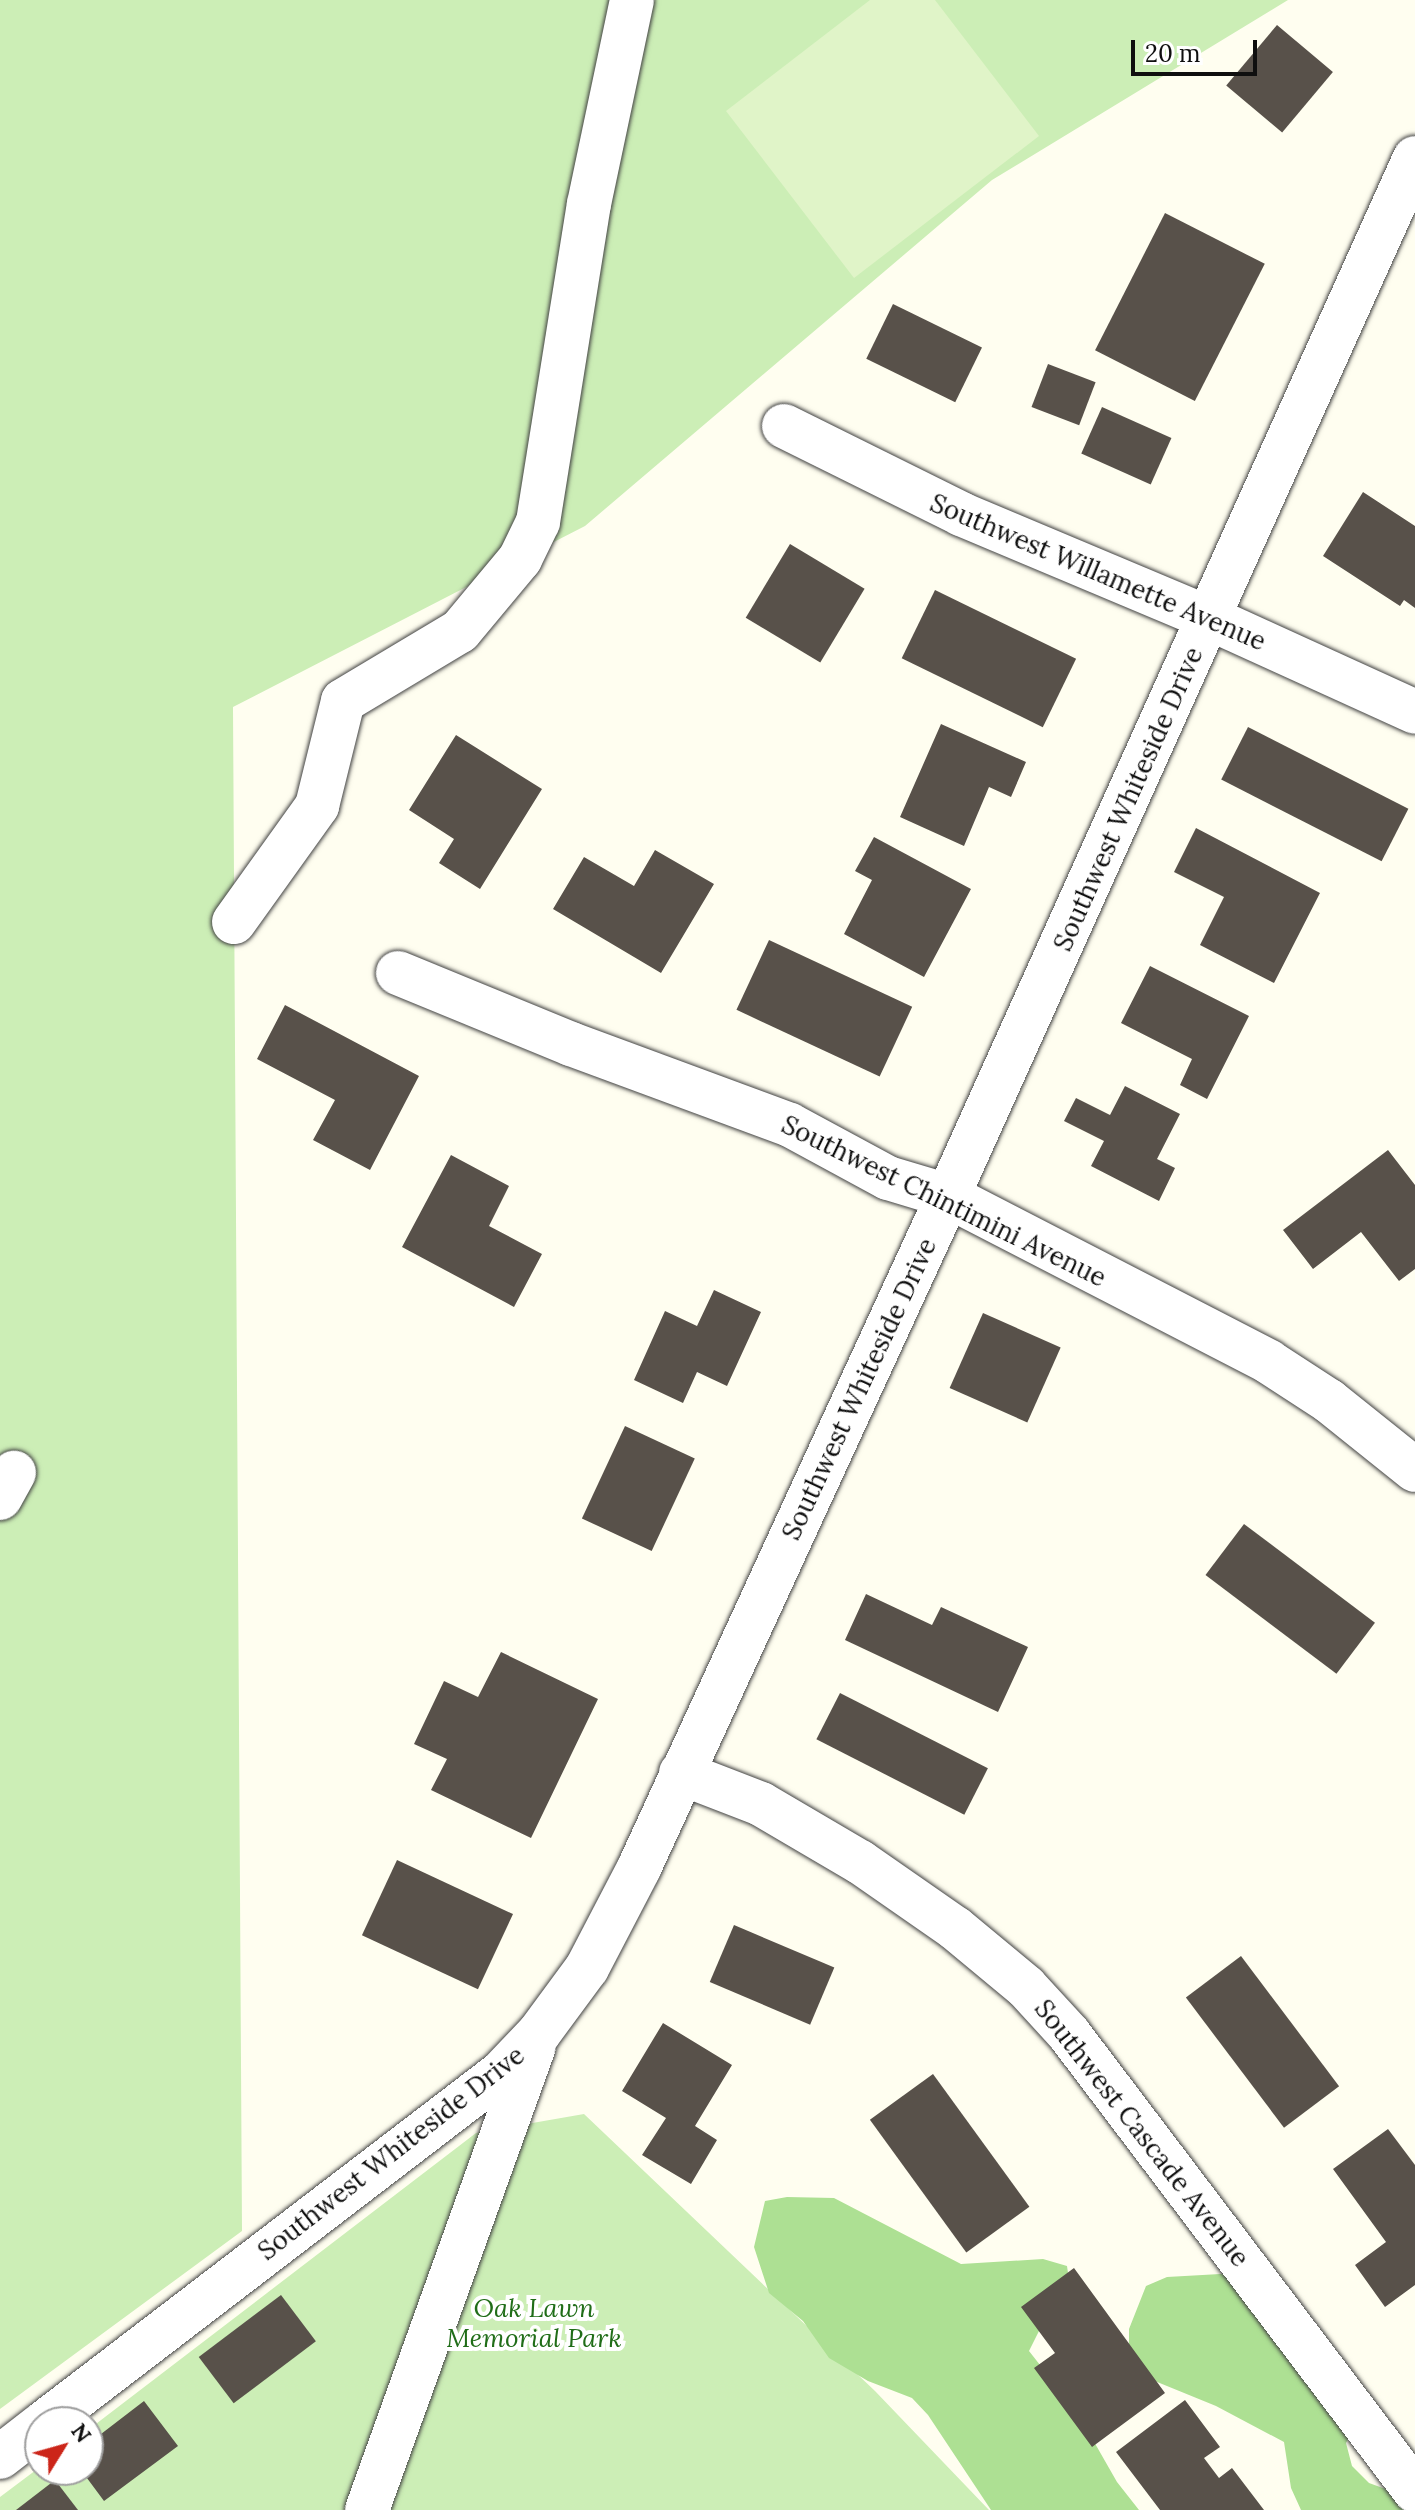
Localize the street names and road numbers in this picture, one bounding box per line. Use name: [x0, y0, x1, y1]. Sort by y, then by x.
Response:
street label: Southwest Willamette Avenue: [926, 487, 1270, 657]
street label: Southwest Whiteside Drive: [1047, 642, 1209, 956]
street label: Southwest Chintimini Avenue: [777, 1109, 1111, 1293]
street label: Southwest Whiteside Drive: [775, 1233, 943, 1545]
street label: Southwest Cascade Avenue: [1028, 1993, 1256, 2273]
street label: Southwest Whiteside Drive: [252, 2039, 530, 2267]

